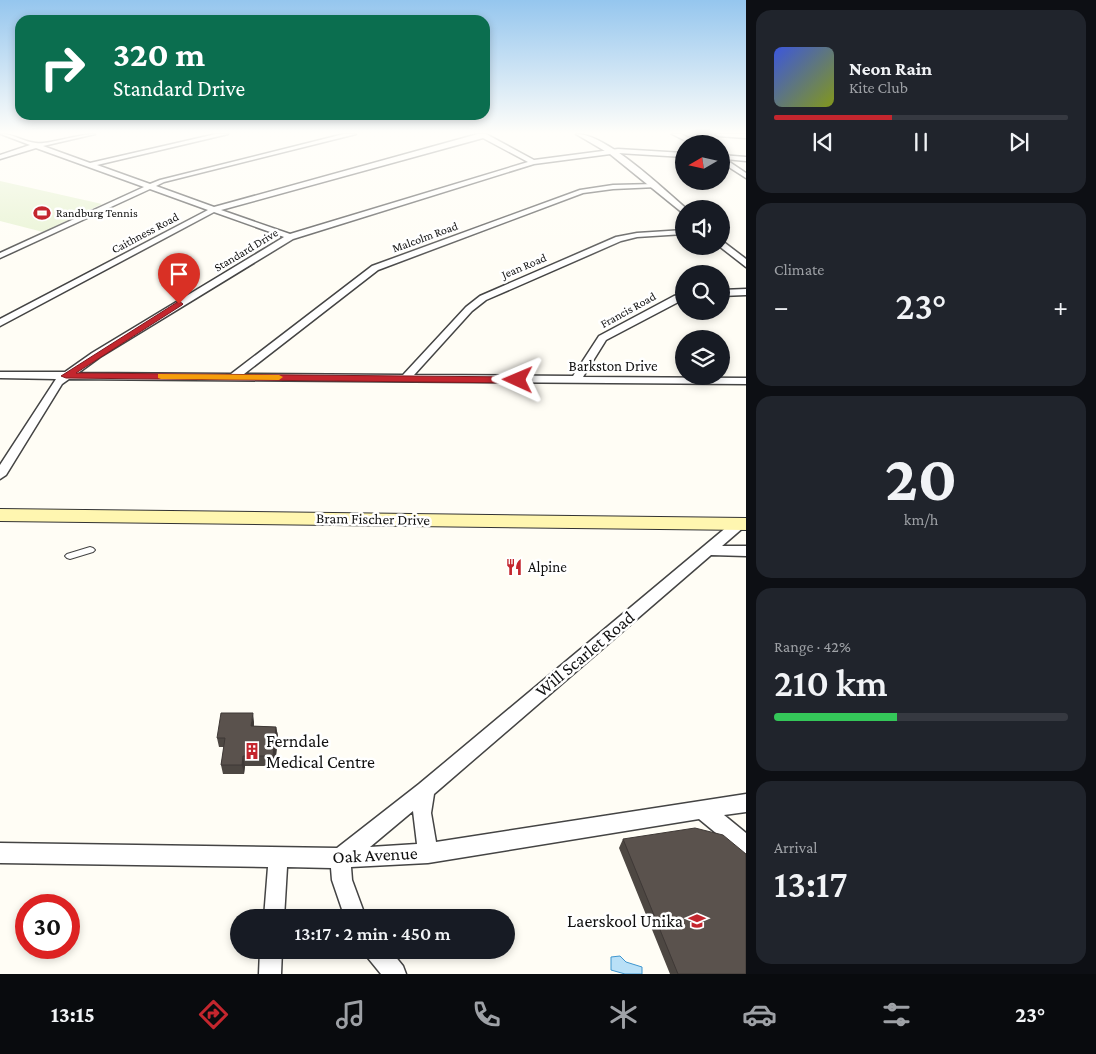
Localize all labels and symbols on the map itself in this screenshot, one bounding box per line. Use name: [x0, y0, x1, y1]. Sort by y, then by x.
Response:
north arrow: [675, 135, 730, 190]
sports icon: Randburg Tennis: [32, 203, 52, 223]
place label: Randburg Tennis: [56, 206, 138, 220]
street label: Caithness Road: [109, 209, 181, 257]
street label: Malcolm Road: [390, 218, 460, 255]
street label: Standard Drive: [212, 225, 280, 275]
street label: Jean Road: [499, 250, 549, 282]
pin: [158, 253, 200, 304]
street label: Francis Road: [598, 289, 659, 331]
position arrow: [491, 353, 543, 405]
street label: Barkston Drive: [568, 358, 658, 374]
street label: Bram Fischer Drive: [316, 510, 430, 528]
restaurant icon: Alpine: [504, 557, 524, 577]
place label: Alpine: [528, 559, 567, 576]
street label: Will Scarlet Road: [532, 607, 639, 701]
place label: Ferndale Medical Centre: [266, 731, 375, 772]
building icon: Ferndale Medical Centre: [242, 741, 262, 761]
street label: Oak Avenue: [332, 843, 418, 867]
speed limit sign: 30: [15, 894, 80, 959]
place label: Laerskool Unika: [567, 911, 683, 931]
school or university icon: Laerskool Unika: [687, 911, 707, 931]

